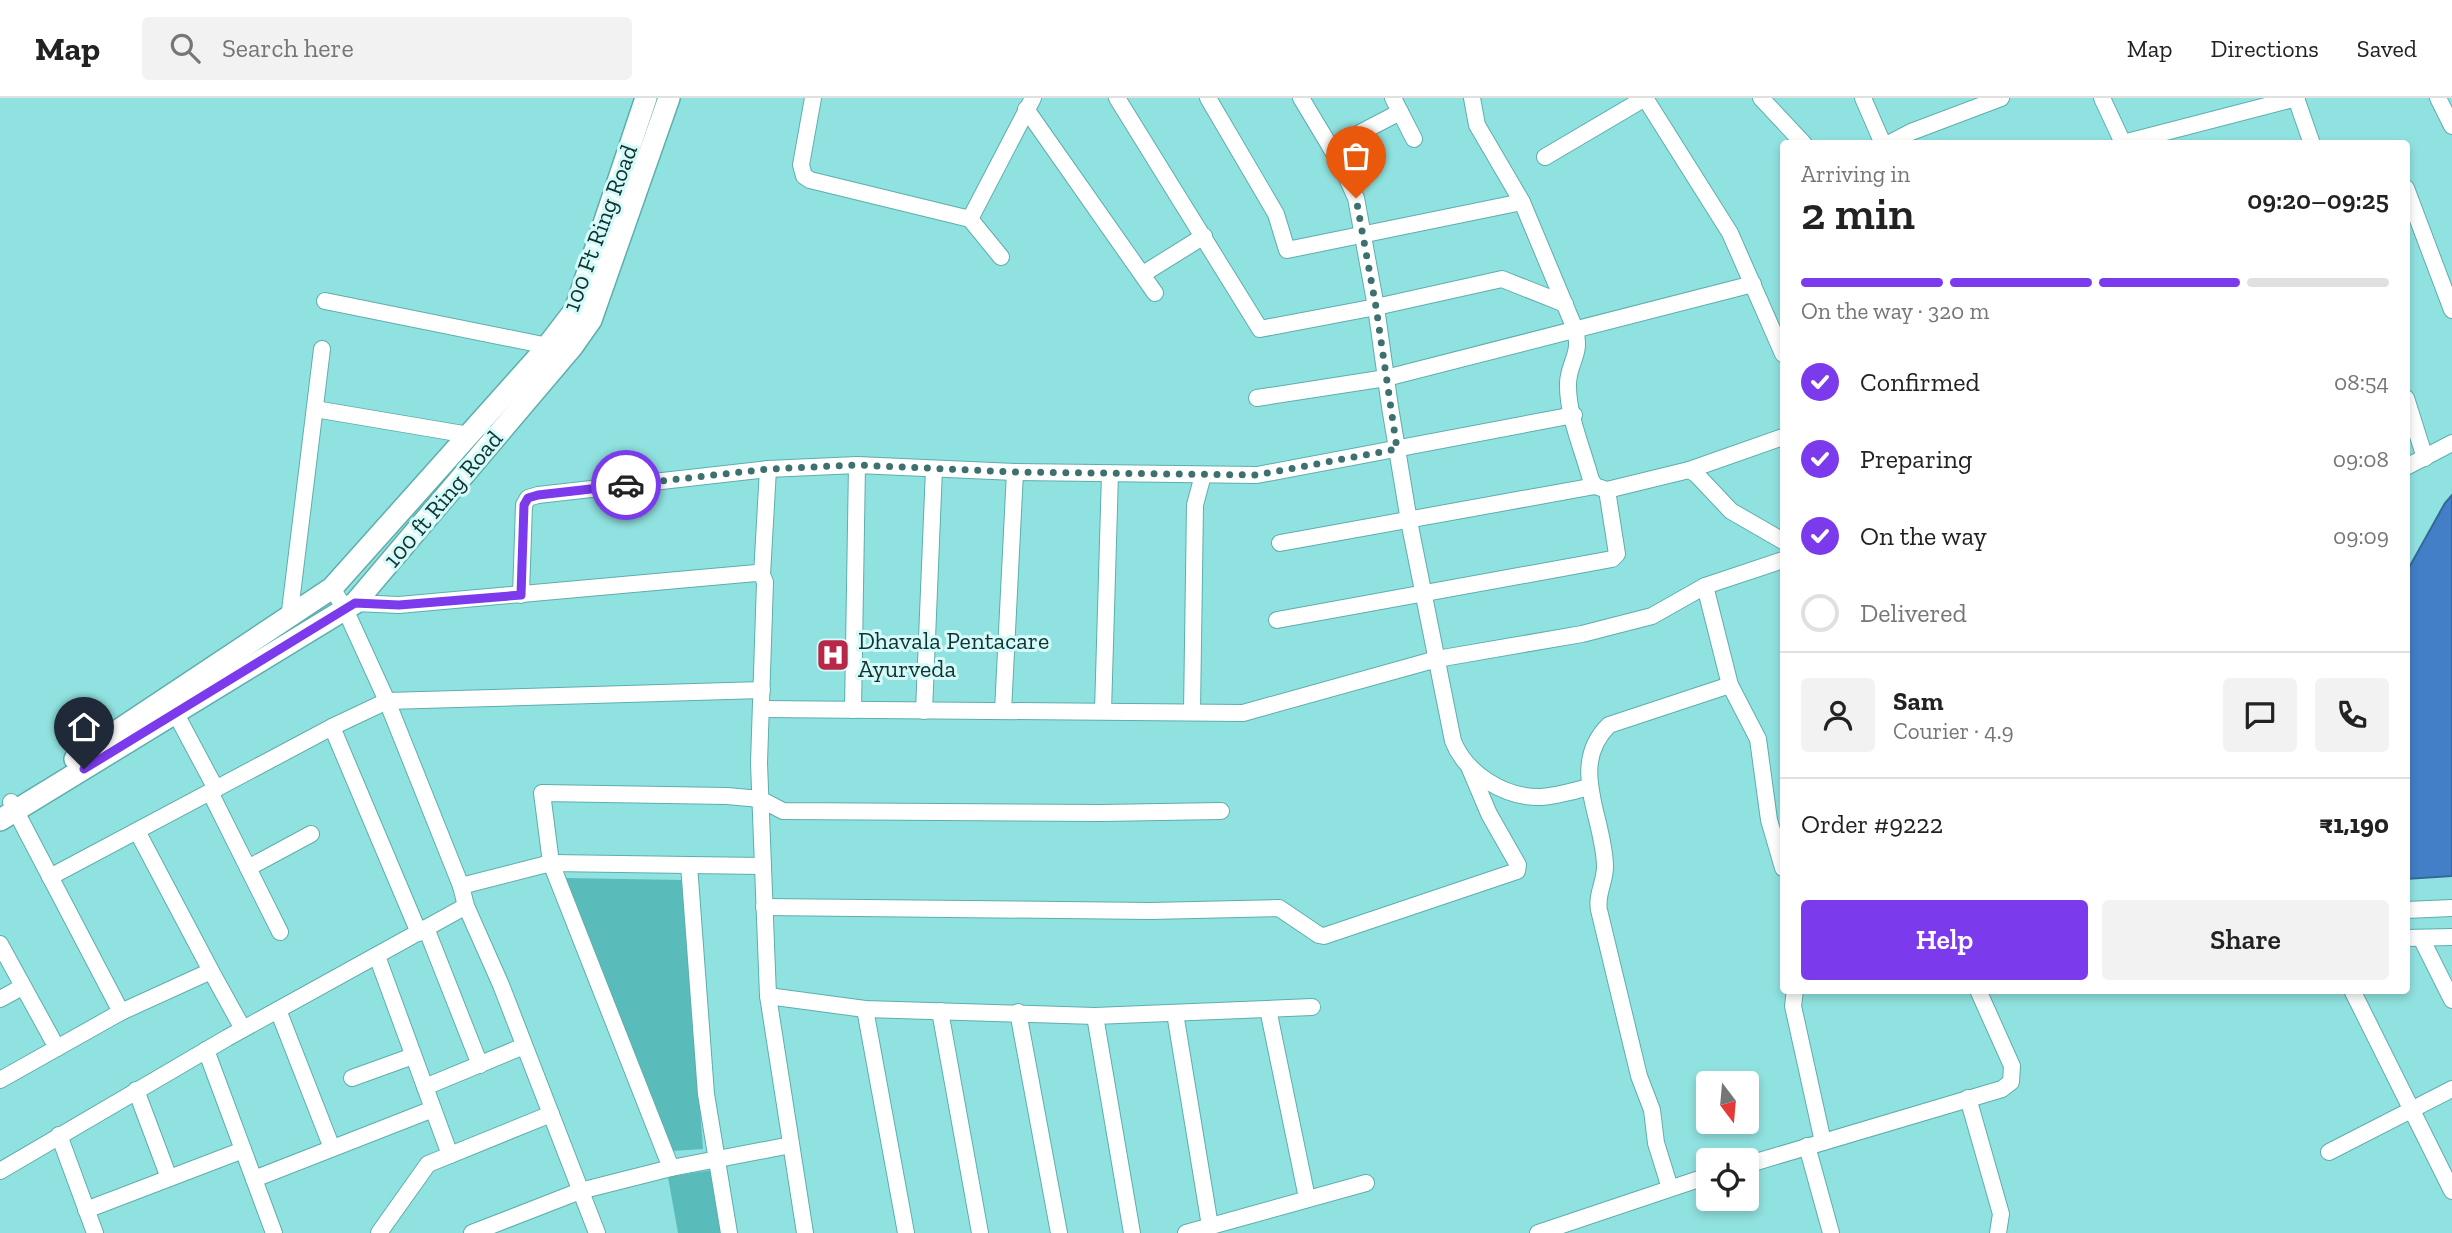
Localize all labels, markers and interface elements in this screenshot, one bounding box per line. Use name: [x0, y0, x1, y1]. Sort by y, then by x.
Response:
search box: [142, 17, 632, 80]
text: Map: [35, 29, 100, 68]
icon: search: [166, 29, 204, 67]
text: Search here: [222, 32, 354, 64]
text: Map: [2127, 34, 2173, 63]
text: Directions: [2211, 34, 2319, 63]
text: Saved: [2357, 34, 2417, 63]
pin: [1326, 126, 1386, 198]
icon: bag: [1337, 137, 1375, 175]
street label: 100 Ft Ring Road: [556, 140, 643, 315]
text: Arriving in: [1801, 160, 1910, 188]
text: 09:20–09:25: [2247, 184, 2389, 216]
text: 2 min: [1801, 186, 1915, 241]
text: On the way · 320 m: [1801, 297, 1989, 325]
icon: check: [1801, 363, 1839, 401]
text: Confirmed: [1860, 366, 1980, 398]
text: 08:54: [2334, 368, 2389, 396]
street label: 100 ft Ring Road: [377, 424, 508, 573]
icon: check: [1801, 440, 1839, 478]
text: Preparing: [1860, 443, 1972, 475]
text: 09:08: [2333, 445, 2389, 473]
courier: [591, 450, 661, 520]
icon: car: [607, 466, 645, 504]
icon: check: [1801, 517, 1839, 555]
text: On the way: [1860, 520, 1987, 552]
text: 09:09: [2333, 522, 2389, 550]
text: Delivered: [1860, 597, 1967, 629]
place label: Dhavala Pentacare Ayurveda: [858, 626, 1049, 683]
hospital icon: Dhavala Pentacare Ayurveda: [814, 636, 852, 674]
button: person: [1801, 678, 1875, 752]
button: chat: [2223, 678, 2297, 752]
button: phone: [2315, 678, 2389, 752]
text: Sam: [1893, 685, 1943, 717]
pin: [54, 697, 114, 769]
icon: home: [65, 708, 103, 746]
text: Courier · 4.9: [1893, 717, 2014, 745]
text: Order #9222: [1801, 808, 1943, 840]
text: ₹1,190: [2319, 808, 2389, 840]
button: Help: [1801, 900, 2088, 980]
button: Share: [2102, 900, 2389, 980]
north arrow: [1696, 1071, 1759, 1134]
map controls: [1696, 1071, 1759, 1211]
button: locate: [1696, 1148, 1759, 1211]

